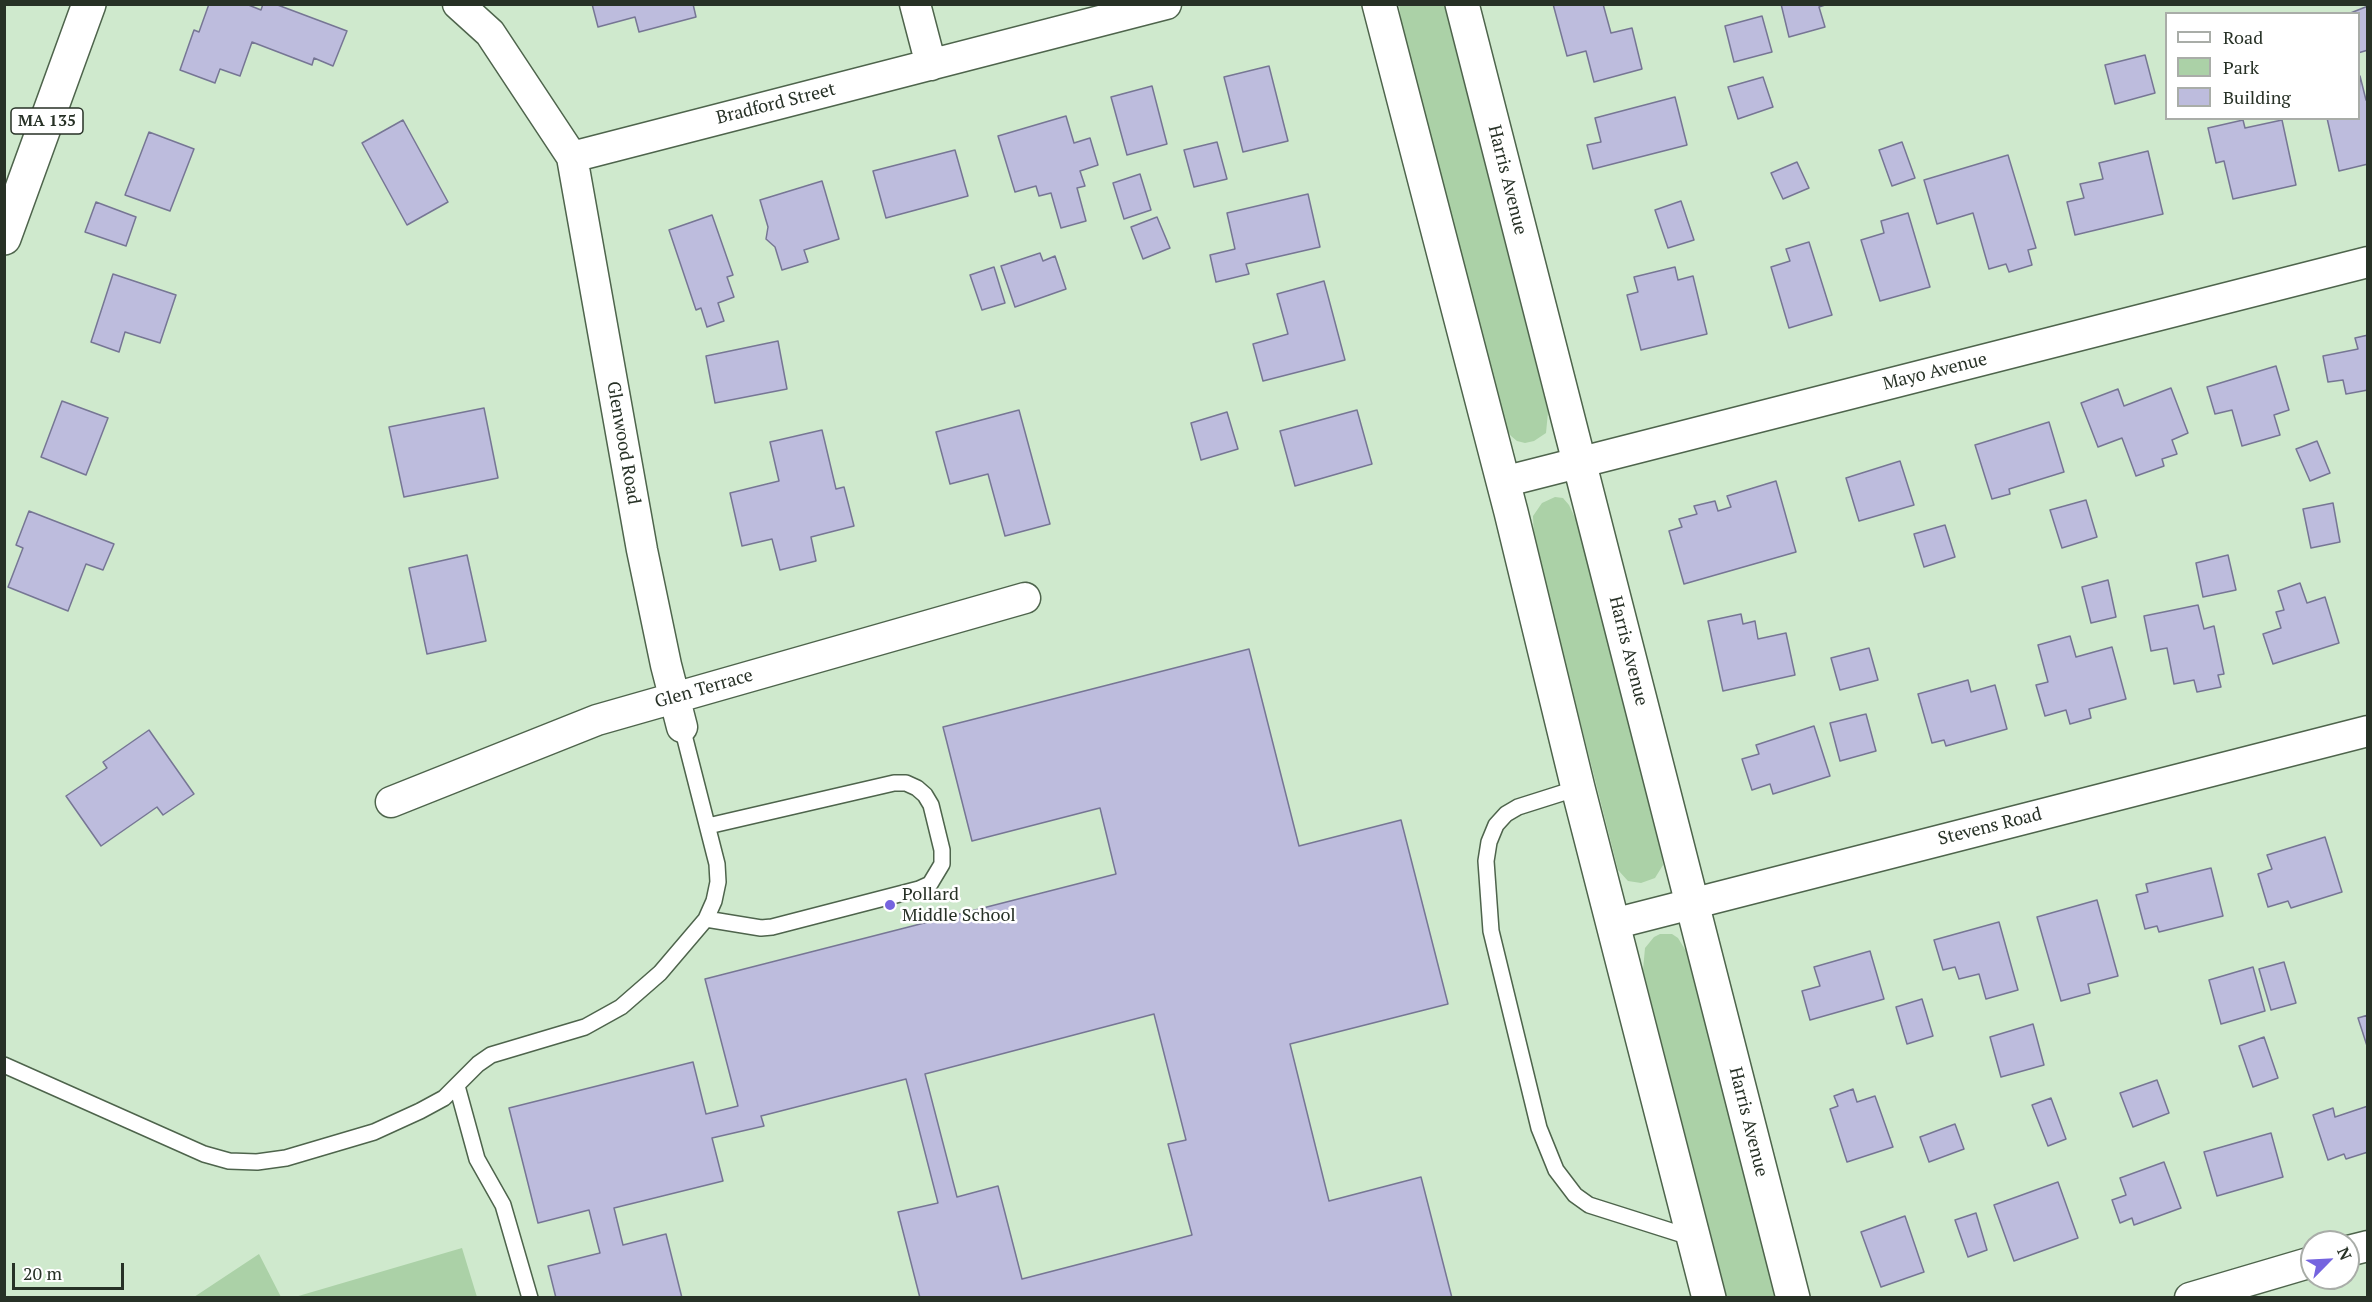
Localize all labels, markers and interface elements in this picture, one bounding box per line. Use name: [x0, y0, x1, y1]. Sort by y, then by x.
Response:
legend: [2165, 12, 2360, 120]
text: Road: [2223, 25, 2263, 49]
text: Park: [2223, 55, 2259, 79]
street label: Bradford Street: [714, 79, 838, 129]
text: Building: [2223, 85, 2291, 109]
road number: MA 135: [11, 108, 83, 134]
street label: Harris Avenue: [1483, 123, 1531, 237]
street label: Mayo Avenue: [1881, 349, 1989, 395]
street label: Glenwood Road: [602, 380, 644, 506]
street label: Harris Avenue: [1604, 594, 1652, 708]
street label: Glen Terrace: [652, 665, 756, 713]
street label: Stevens Road: [1936, 804, 2044, 850]
place label: Pollard Middle School: [902, 884, 1016, 926]
marker: Pollard Middle School: [883, 898, 897, 912]
street label: Harris Avenue: [1724, 1065, 1772, 1179]
north arrow: [2300, 1230, 2360, 1290]
text: N: [2332, 1243, 2357, 1264]
scale bar: [15, 1251, 128, 1289]
text: 20 m: [23, 1261, 62, 1285]

